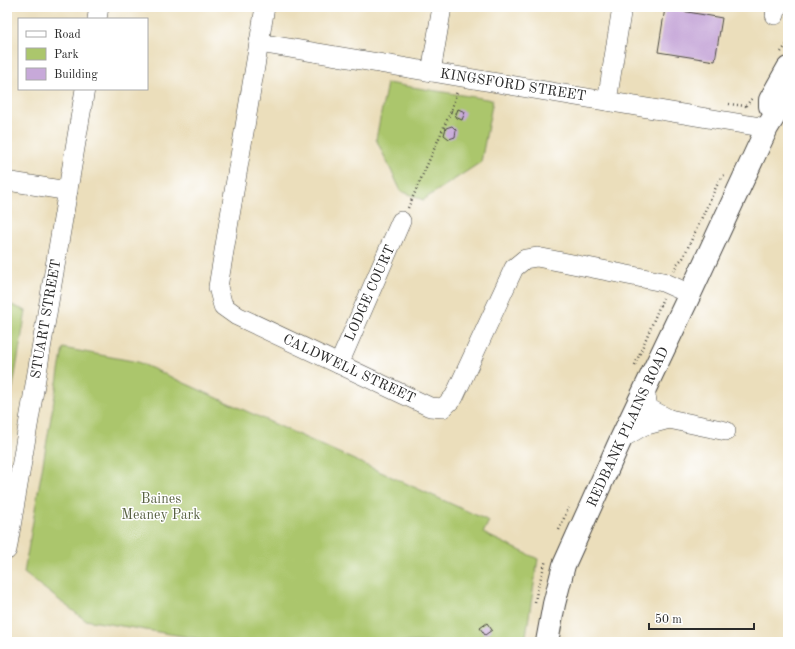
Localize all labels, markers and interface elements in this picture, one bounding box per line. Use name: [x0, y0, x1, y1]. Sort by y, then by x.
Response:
legend: [18, 18, 148, 90]
text: Road: [54, 29, 81, 41]
text: Park: [54, 49, 79, 61]
street label: KINGSFORD STREET: [439, 67, 587, 103]
text: Building: [54, 69, 98, 81]
street label: LODGE COURT: [343, 243, 397, 343]
street label: STUART STREET: [29, 258, 63, 380]
street label: CALDWELL STREET: [281, 332, 417, 406]
street label: REDBANK PLAINS ROAD: [585, 345, 671, 509]
park label: Baines Meaney Park: [121, 492, 201, 522]
scale bar: [649, 605, 754, 631]
text: 50 m: [655, 613, 682, 626]

